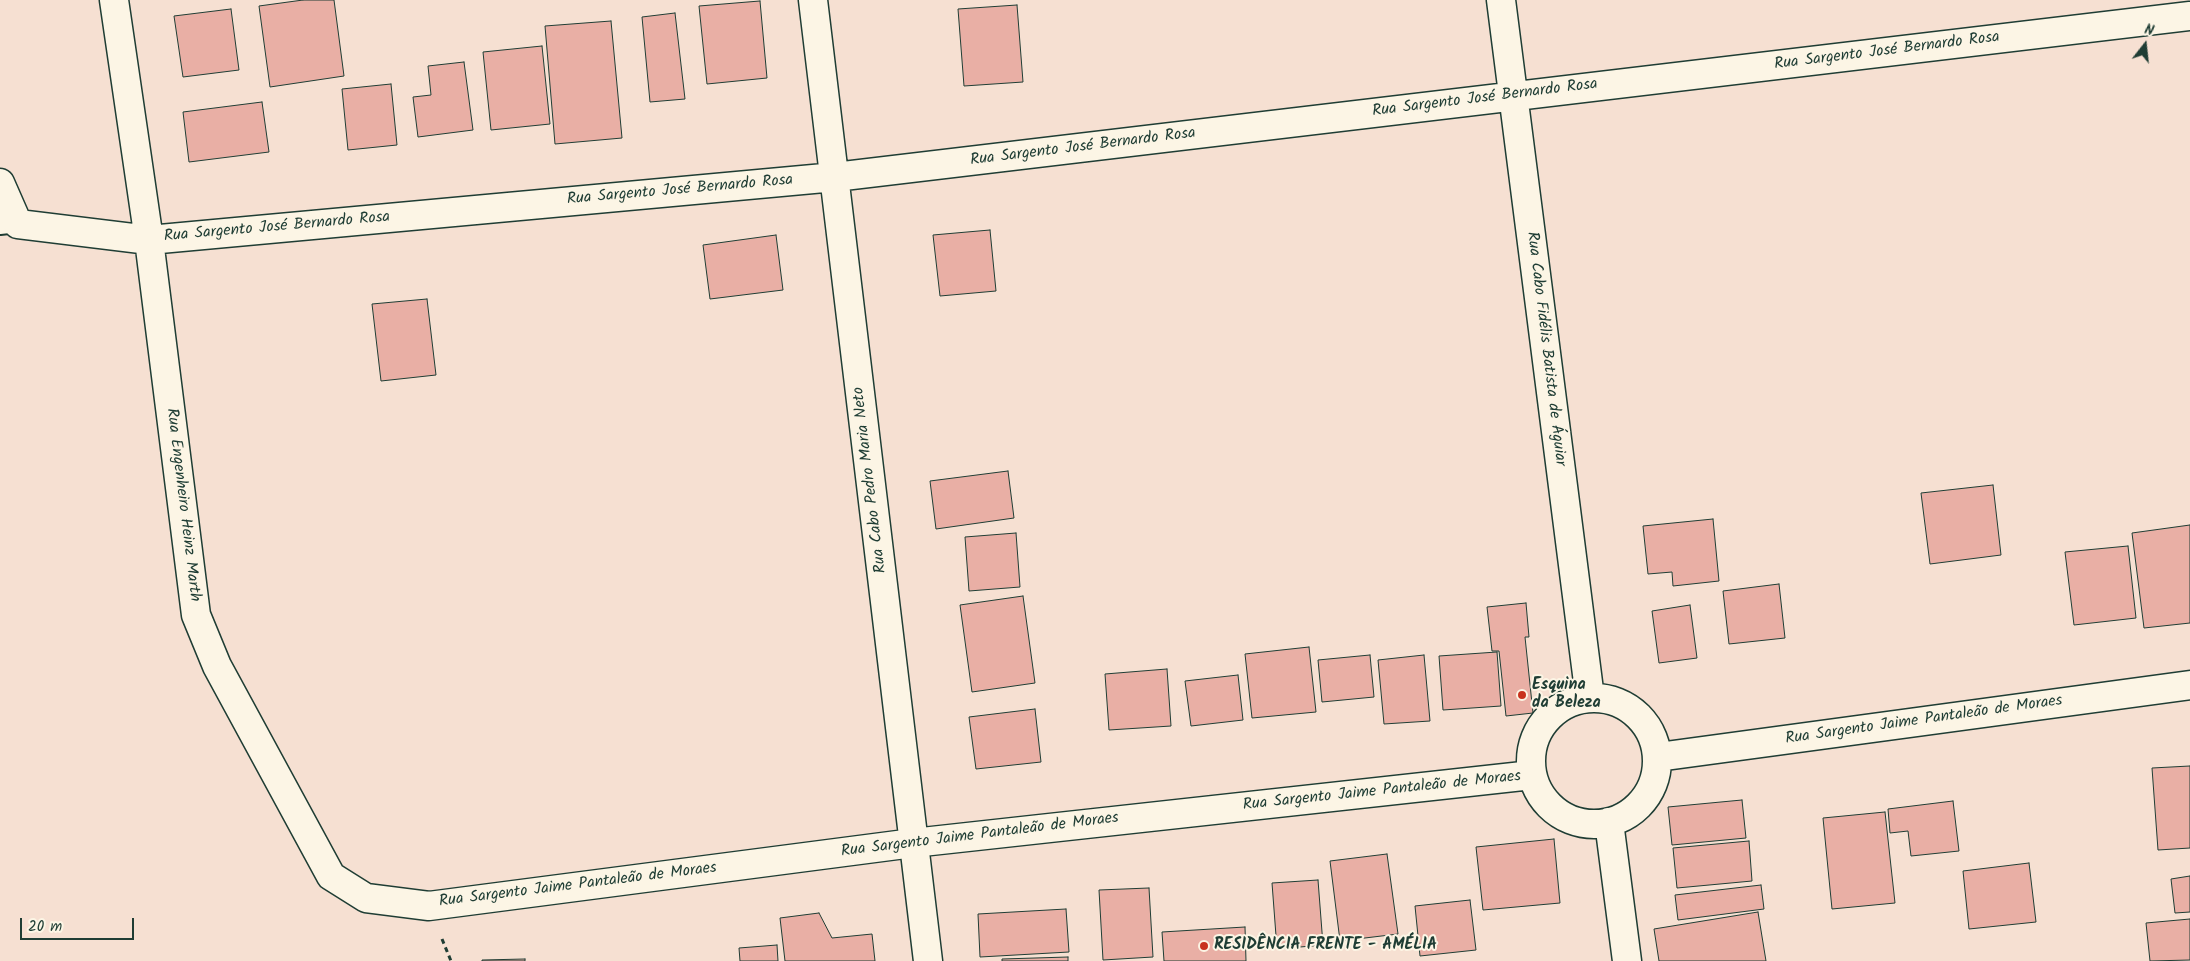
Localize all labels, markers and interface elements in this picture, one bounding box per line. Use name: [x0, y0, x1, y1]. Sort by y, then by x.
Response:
text: N: [2142, 19, 2156, 42]
north arrow: [2120, 20, 2170, 70]
street label: Rua Sargento José Bernardo Rosa: [1773, 29, 2001, 75]
street label: Rua Sargento José Bernardo Rosa: [1371, 76, 1599, 122]
street label: Rua Sargento José Bernardo Rosa: [969, 125, 1197, 171]
street label: Rua Sargento José Bernardo Rosa: [566, 172, 794, 210]
street label: Rua Sargento José Bernardo Rosa: [163, 209, 391, 247]
street label: Rua Cabo Fidélis Batista de Águiar: [1521, 231, 1569, 467]
street label: Rua Cabo Pedro Maria Neto: [850, 386, 892, 574]
street label: Rua Engenheiro Heinz Marth: [161, 407, 203, 603]
place label: Esquina da Beleza: [1532, 676, 1601, 714]
marker: Esquina da Beleza: [1516, 689, 1528, 701]
street label: Rua Sargento Jaime Pantaleão de Moraes: [1784, 692, 2064, 750]
street label: Rua Sargento Jaime Pantaleão de Moraes: [1242, 768, 1522, 816]
street label: Rua Sargento Jaime Pantaleão de Moraes: [840, 809, 1120, 863]
street label: Rua Sargento Jaime Pantaleão de Moraes: [438, 859, 718, 913]
scale bar: [22, 908, 136, 940]
text: 20 m: [28, 915, 62, 939]
place label: RESIDÊNCIA FRENTE - AMÉLIA: [1214, 936, 1437, 956]
marker: RESIDÊNCIA FRENTE - AMÉLIA: [1198, 940, 1210, 952]

